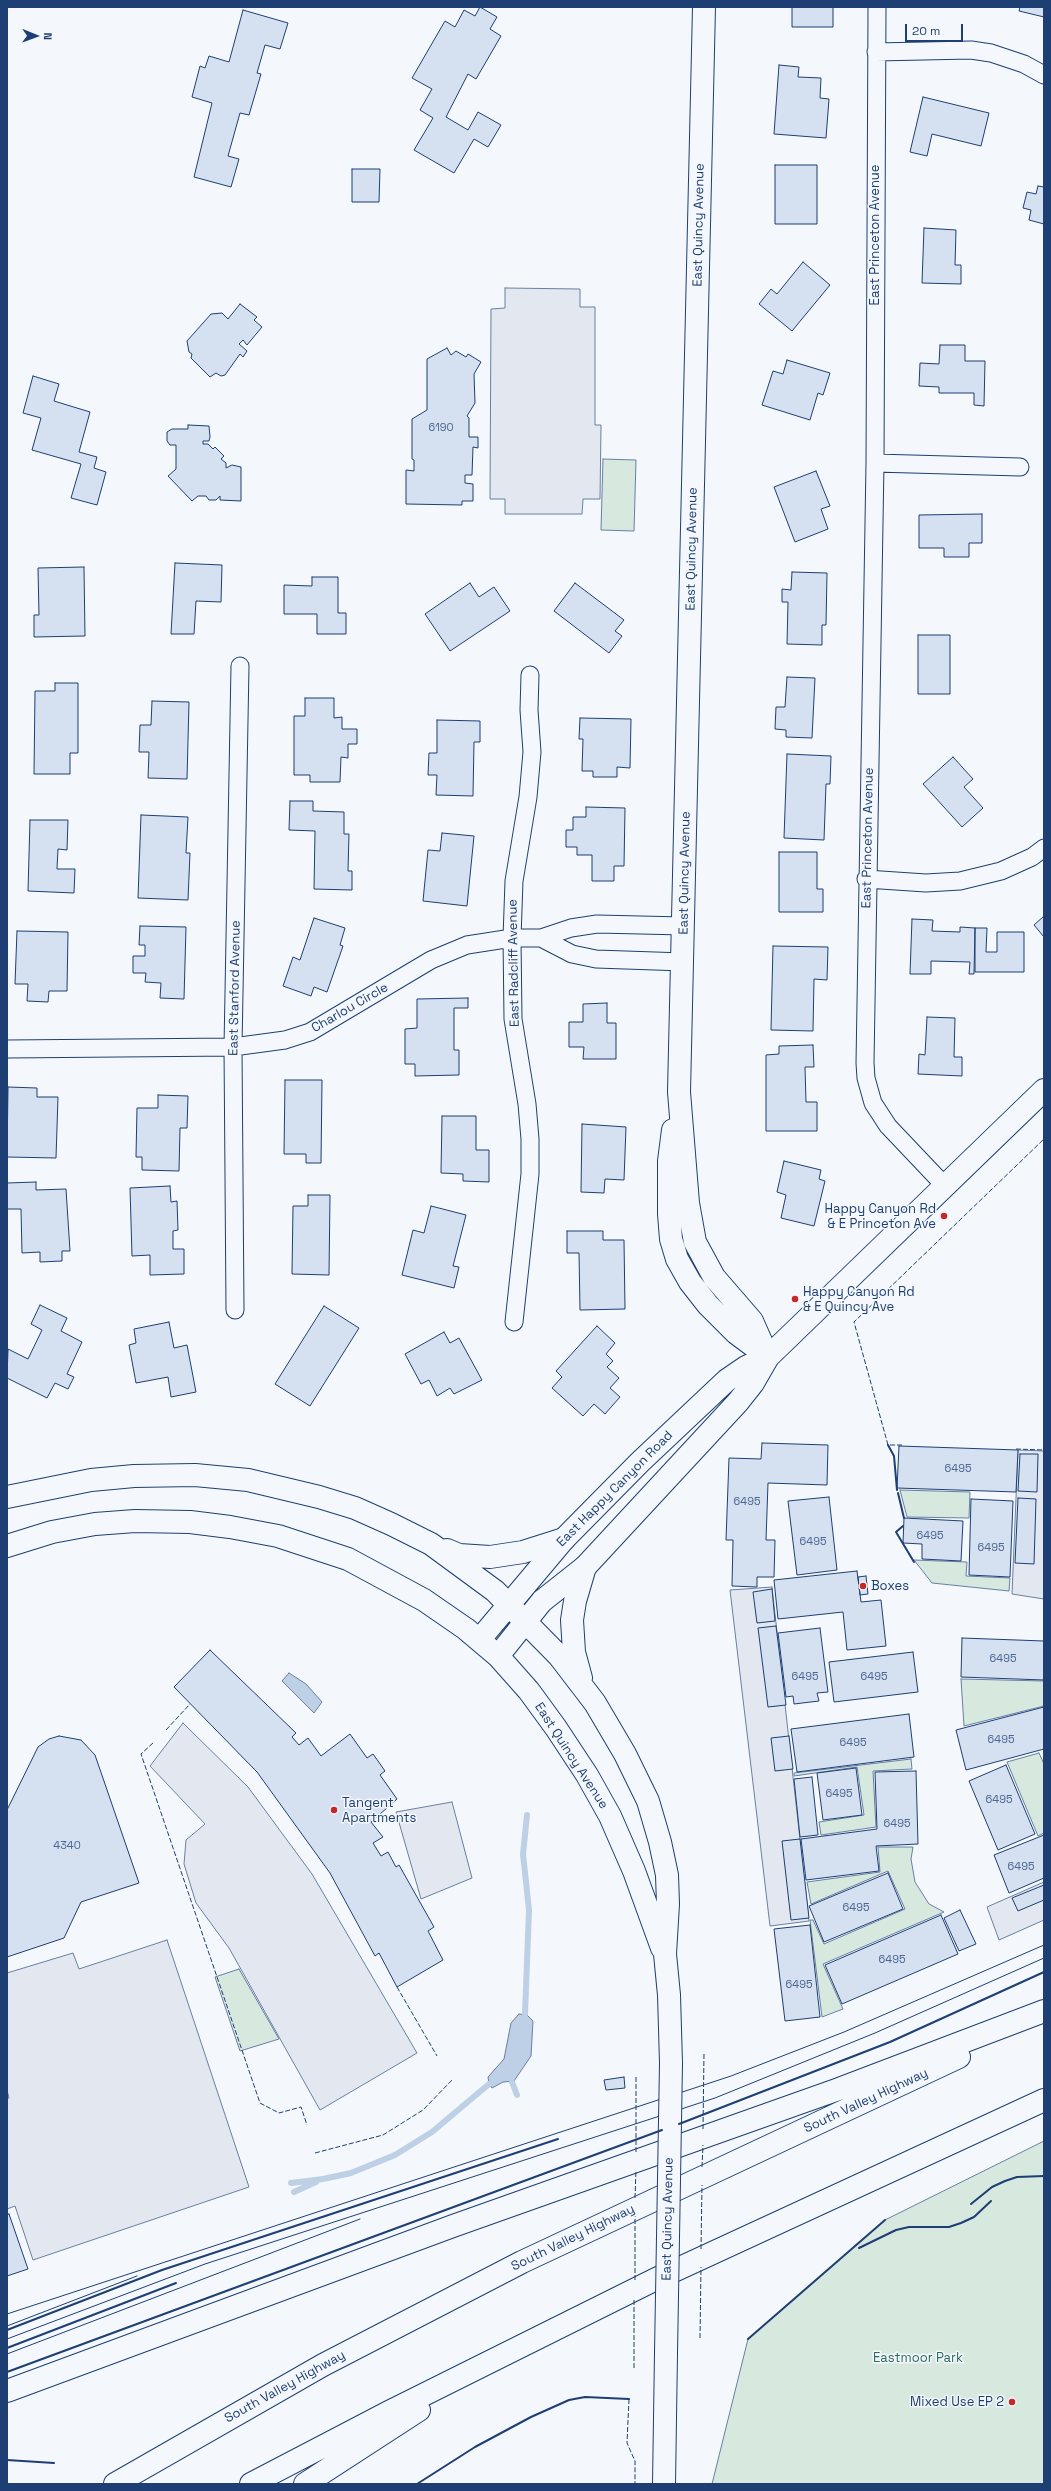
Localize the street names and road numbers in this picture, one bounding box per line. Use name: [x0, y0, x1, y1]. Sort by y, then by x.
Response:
street label: East Quincy Avenue: [690, 163, 708, 287]
street label: East Princeton Avenue: [867, 165, 883, 305]
street label: East Quincy Avenue: [683, 487, 701, 611]
street label: East Princeton Avenue: [859, 767, 877, 909]
street label: East Quincy Avenue: [676, 811, 694, 935]
street label: East Radcliff Avenue: [505, 899, 523, 1027]
street label: East Stanford Avenue: [226, 920, 244, 1056]
street label: Charlou Circle: [309, 980, 391, 1036]
street label: East Happy Canyon Road: [554, 1428, 676, 1550]
street label: East Quincy Avenue: [531, 1700, 611, 1812]
street label: South Valley Highway: [801, 2065, 931, 2137]
street label: East Quincy Avenue: [659, 2157, 677, 2281]
street label: South Valley Highway: [509, 2201, 637, 2275]
street label: South Valley Highway: [222, 2347, 348, 2427]

